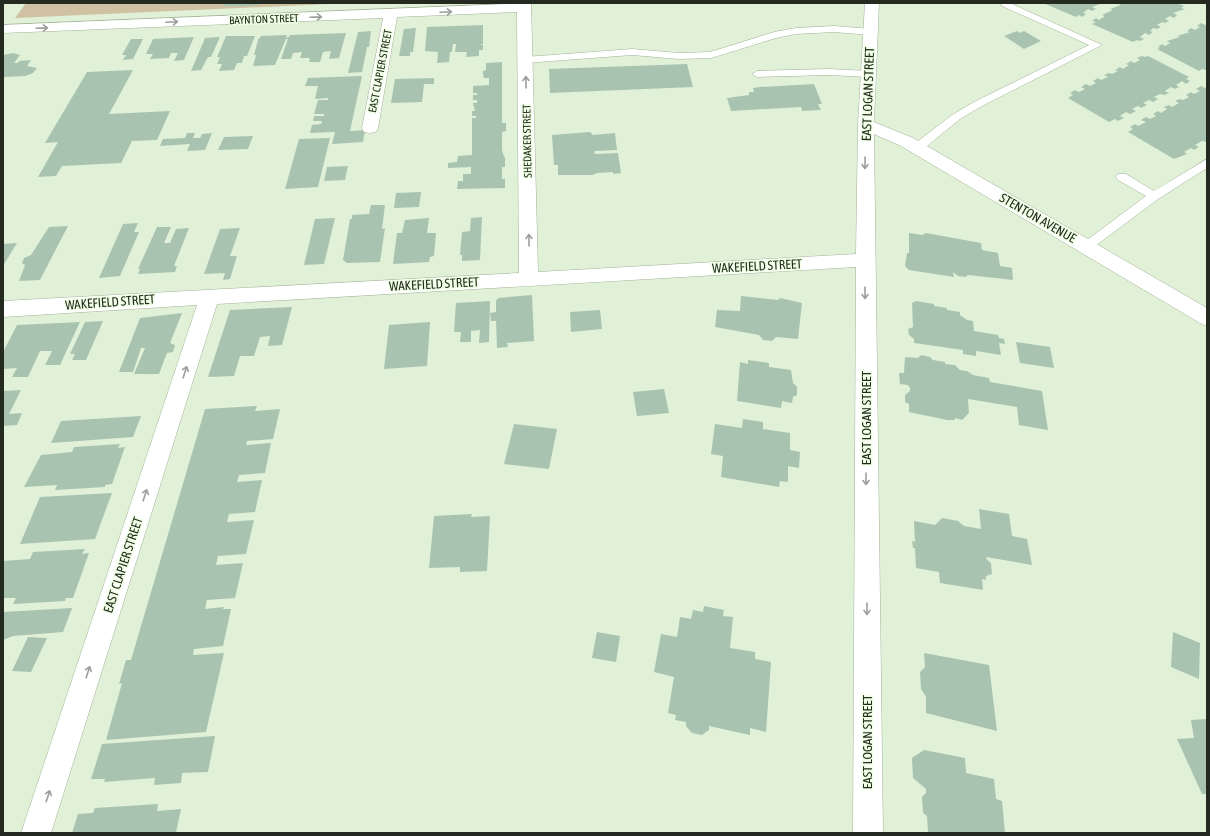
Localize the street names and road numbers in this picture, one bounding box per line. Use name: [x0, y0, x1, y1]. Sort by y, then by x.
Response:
street label: BAYNTON STREET: [229, 12, 299, 26]
street label: EAST CLAPIER STREET: [366, 28, 394, 114]
street label: EAST LOGAN STREET: [859, 46, 877, 141]
street label: SHEDAKER STREET: [520, 104, 534, 178]
street label: STENTON AVENUE: [997, 190, 1079, 246]
street label: WAKEFIELD STREET: [712, 256, 803, 276]
street label: WAKEFIELD STREET: [389, 274, 480, 294]
street label: WAKEFIELD STREET: [65, 291, 156, 313]
street label: EAST LOGAN STREET: [859, 371, 874, 465]
street label: EAST CLAPIER STREET: [100, 515, 146, 615]
street label: EAST LOGAN STREET: [860, 695, 875, 789]

